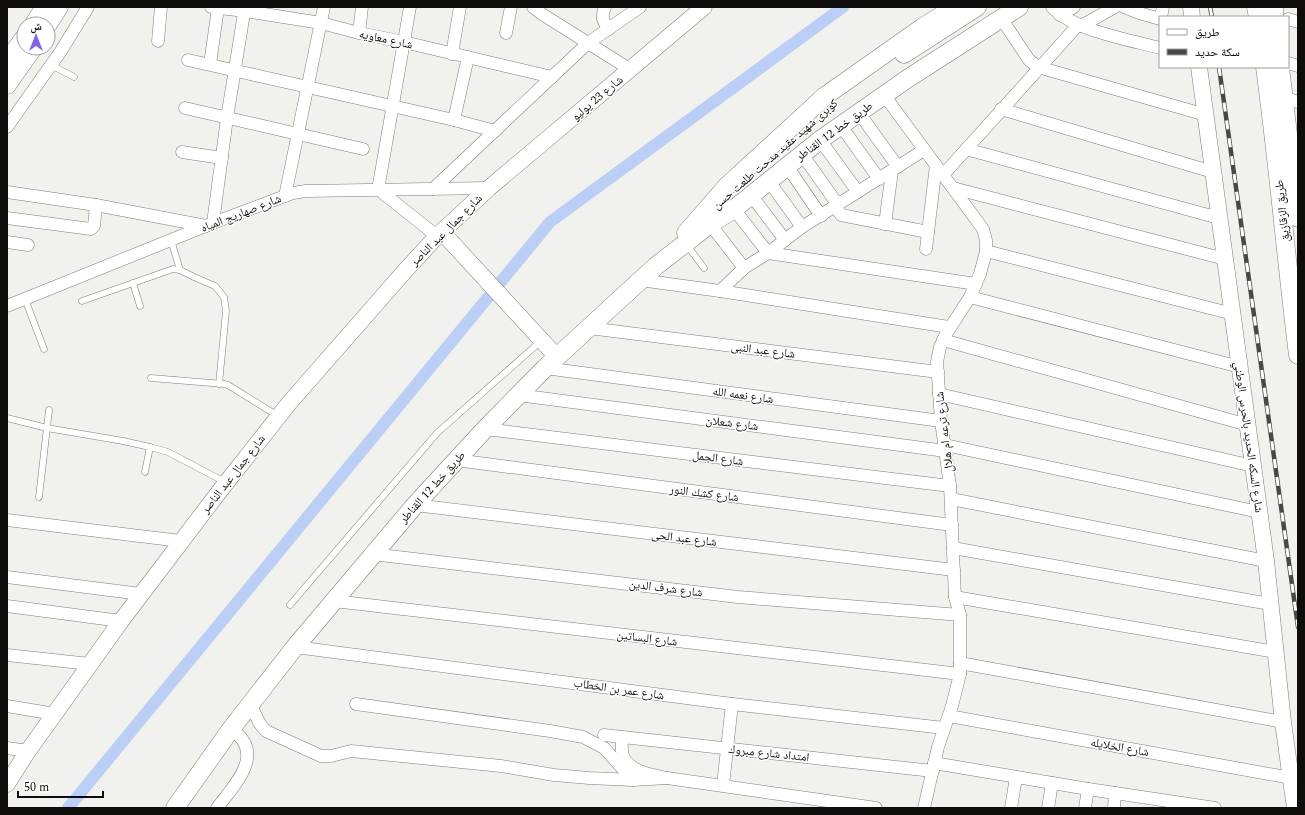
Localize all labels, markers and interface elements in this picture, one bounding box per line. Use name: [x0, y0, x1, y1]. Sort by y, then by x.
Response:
north arrow: [16, 16, 56, 56]
legend: [1159, 16, 1289, 68]
text: ش: [30, 18, 42, 35]
text: طريق: [1195, 23, 1220, 42]
street label: شارع معاويه: [357, 25, 415, 54]
text: سكة حديد: [1195, 43, 1240, 62]
street label: شارع 23 يوليو: [567, 71, 628, 126]
street label: كوبرى شهيد عقيد مدحت طلعت حسن: [708, 94, 842, 214]
street label: طريق خط 12 القناطر: [791, 97, 877, 167]
street label: طريق الزقازيق: [1270, 179, 1295, 243]
street label: شارع صهاريج المياه: [198, 189, 284, 238]
street label: شارع جمال عبد الناصر: [405, 190, 487, 272]
street label: شارع عبد النبى: [730, 337, 796, 364]
street label: شارع السكه الحديد بالحرس الوطني: [1228, 360, 1269, 514]
street label: شارع نعمه الله: [711, 382, 775, 409]
street label: شارع ترعه ام هلال: [930, 390, 959, 474]
street label: شارع شعلان: [704, 411, 760, 436]
street label: شارع جمال عبد الناصر: [196, 431, 271, 519]
street label: شارع الجمل: [691, 446, 745, 471]
street label: طريق خط 12 القناطر: [394, 447, 470, 529]
street label: شارع كشك النور: [667, 480, 740, 507]
street label: شارع عبد الحى: [650, 525, 718, 552]
street label: شارع شرف الدين: [628, 575, 704, 602]
street label: شارع البساتين: [615, 625, 679, 652]
street label: شارع عمر بن الخطاب: [572, 674, 666, 705]
street label: شارع الخلايله: [1089, 733, 1151, 762]
street label: امتداد شارع مبروك: [728, 740, 810, 767]
scale bar: [18, 773, 103, 799]
text: 50 m: [24, 778, 49, 797]

